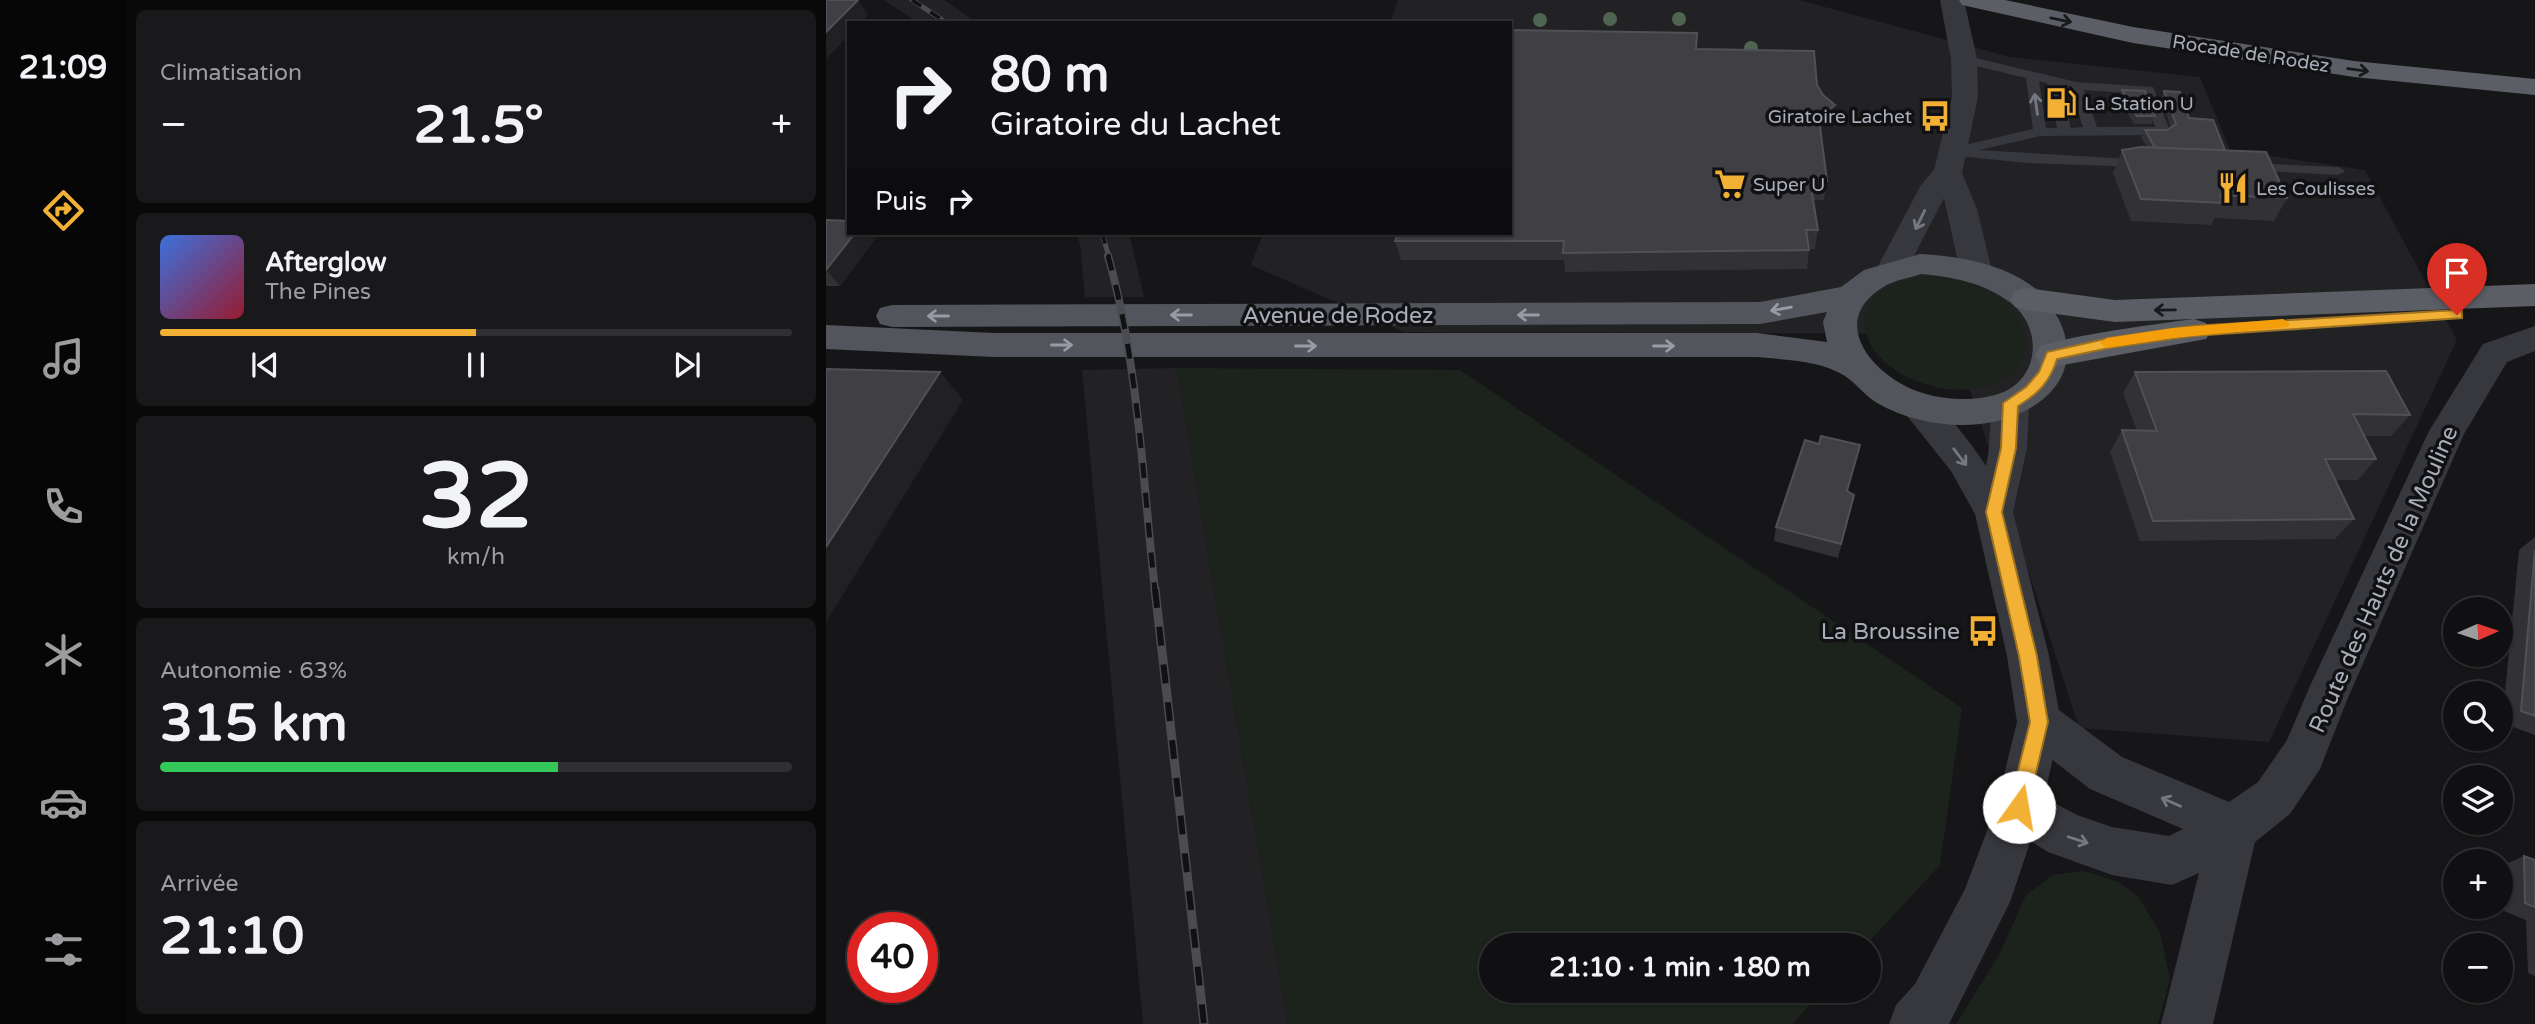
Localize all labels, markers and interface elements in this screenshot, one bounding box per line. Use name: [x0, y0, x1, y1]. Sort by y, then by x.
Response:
one-way arrow: [2049, 13, 2072, 27]
street label: Rocade de Rodez: [2171, 31, 2331, 77]
text: 80 m: [990, 46, 1109, 105]
text: 21:09: [19, 49, 107, 87]
icon: right: [875, 49, 966, 140]
text: Climatisation: [160, 59, 302, 87]
one-way arrow: [2346, 63, 2369, 76]
fuel station icon: La Station U: [2044, 86, 2078, 120]
one-way arrow: [2029, 93, 2042, 116]
place label: La Station U: [2084, 93, 2194, 115]
text: 21.5°: [414, 94, 544, 157]
bus stop icon: Giratoire Lachet: [1918, 99, 1952, 133]
text: −: [160, 102, 187, 148]
text: +: [771, 102, 792, 148]
text: Giratoire du Lachet: [990, 106, 1281, 144]
place label: Giratoire Lachet: [1768, 106, 1912, 128]
supermarket icon: Super U: [1713, 167, 1747, 201]
restaurant icon: Les Coulisses: [2216, 171, 2250, 205]
place label: Super U: [1753, 174, 1825, 196]
place label: Les Coulisses: [2256, 178, 2375, 200]
icon: right: [941, 182, 979, 220]
icon: directions: [39, 186, 88, 235]
text: Puis: [875, 186, 927, 217]
one-way arrow: [1912, 209, 1926, 230]
pin: [2427, 243, 2487, 315]
text: Afterglow: [265, 247, 387, 278]
icon: arrive: [2438, 254, 2476, 292]
text: The Pines: [265, 278, 371, 306]
street label: Avenue de Rodez: [1242, 302, 1434, 330]
one-way arrow: [1770, 303, 1793, 316]
one-way arrow: [2154, 304, 2177, 317]
one-way arrow: [1516, 308, 1539, 322]
one-way arrow: [926, 309, 949, 323]
one-way arrow: [1169, 309, 1192, 322]
icon: music: [39, 334, 88, 383]
one-way arrow: [1050, 338, 1073, 352]
one-way arrow: [1294, 339, 1317, 353]
one-way arrow: [1652, 339, 1675, 353]
icon: previous: [246, 346, 284, 384]
icon: pause: [457, 346, 495, 384]
icon: next: [668, 346, 706, 384]
street label: Route des Hauts de la Mouline: [2303, 422, 2464, 737]
text: 32: [419, 442, 533, 552]
one-way arrow: [1952, 447, 1967, 466]
icon: phone: [39, 482, 88, 531]
text: km/h: [447, 543, 505, 571]
north arrow: [2443, 597, 2513, 667]
map controls: [2443, 597, 2513, 1003]
bus stop icon: La Broussine: [1966, 614, 2000, 648]
place label: La Broussine: [1821, 618, 1960, 646]
icon: climate: [39, 630, 88, 679]
text: Autonomie · 63%: [160, 657, 347, 685]
button: search: [2443, 681, 2513, 751]
text: 315 km: [160, 692, 348, 755]
button: layers: [2443, 765, 2513, 835]
position arrow: [1982, 770, 2056, 844]
icon: car: [39, 778, 88, 827]
one-way arrow: [2161, 795, 2182, 808]
one-way arrow: [2067, 834, 2089, 847]
button: +: [2443, 849, 2513, 919]
text: Arrivée: [160, 870, 238, 898]
text: 21:10: [160, 905, 304, 968]
speed limit sign: 40: [847, 912, 938, 1003]
icon: filters: [39, 925, 88, 974]
button: −: [2443, 933, 2513, 1003]
text: 21:10 · 1 min · 180 m: [1549, 952, 1811, 983]

